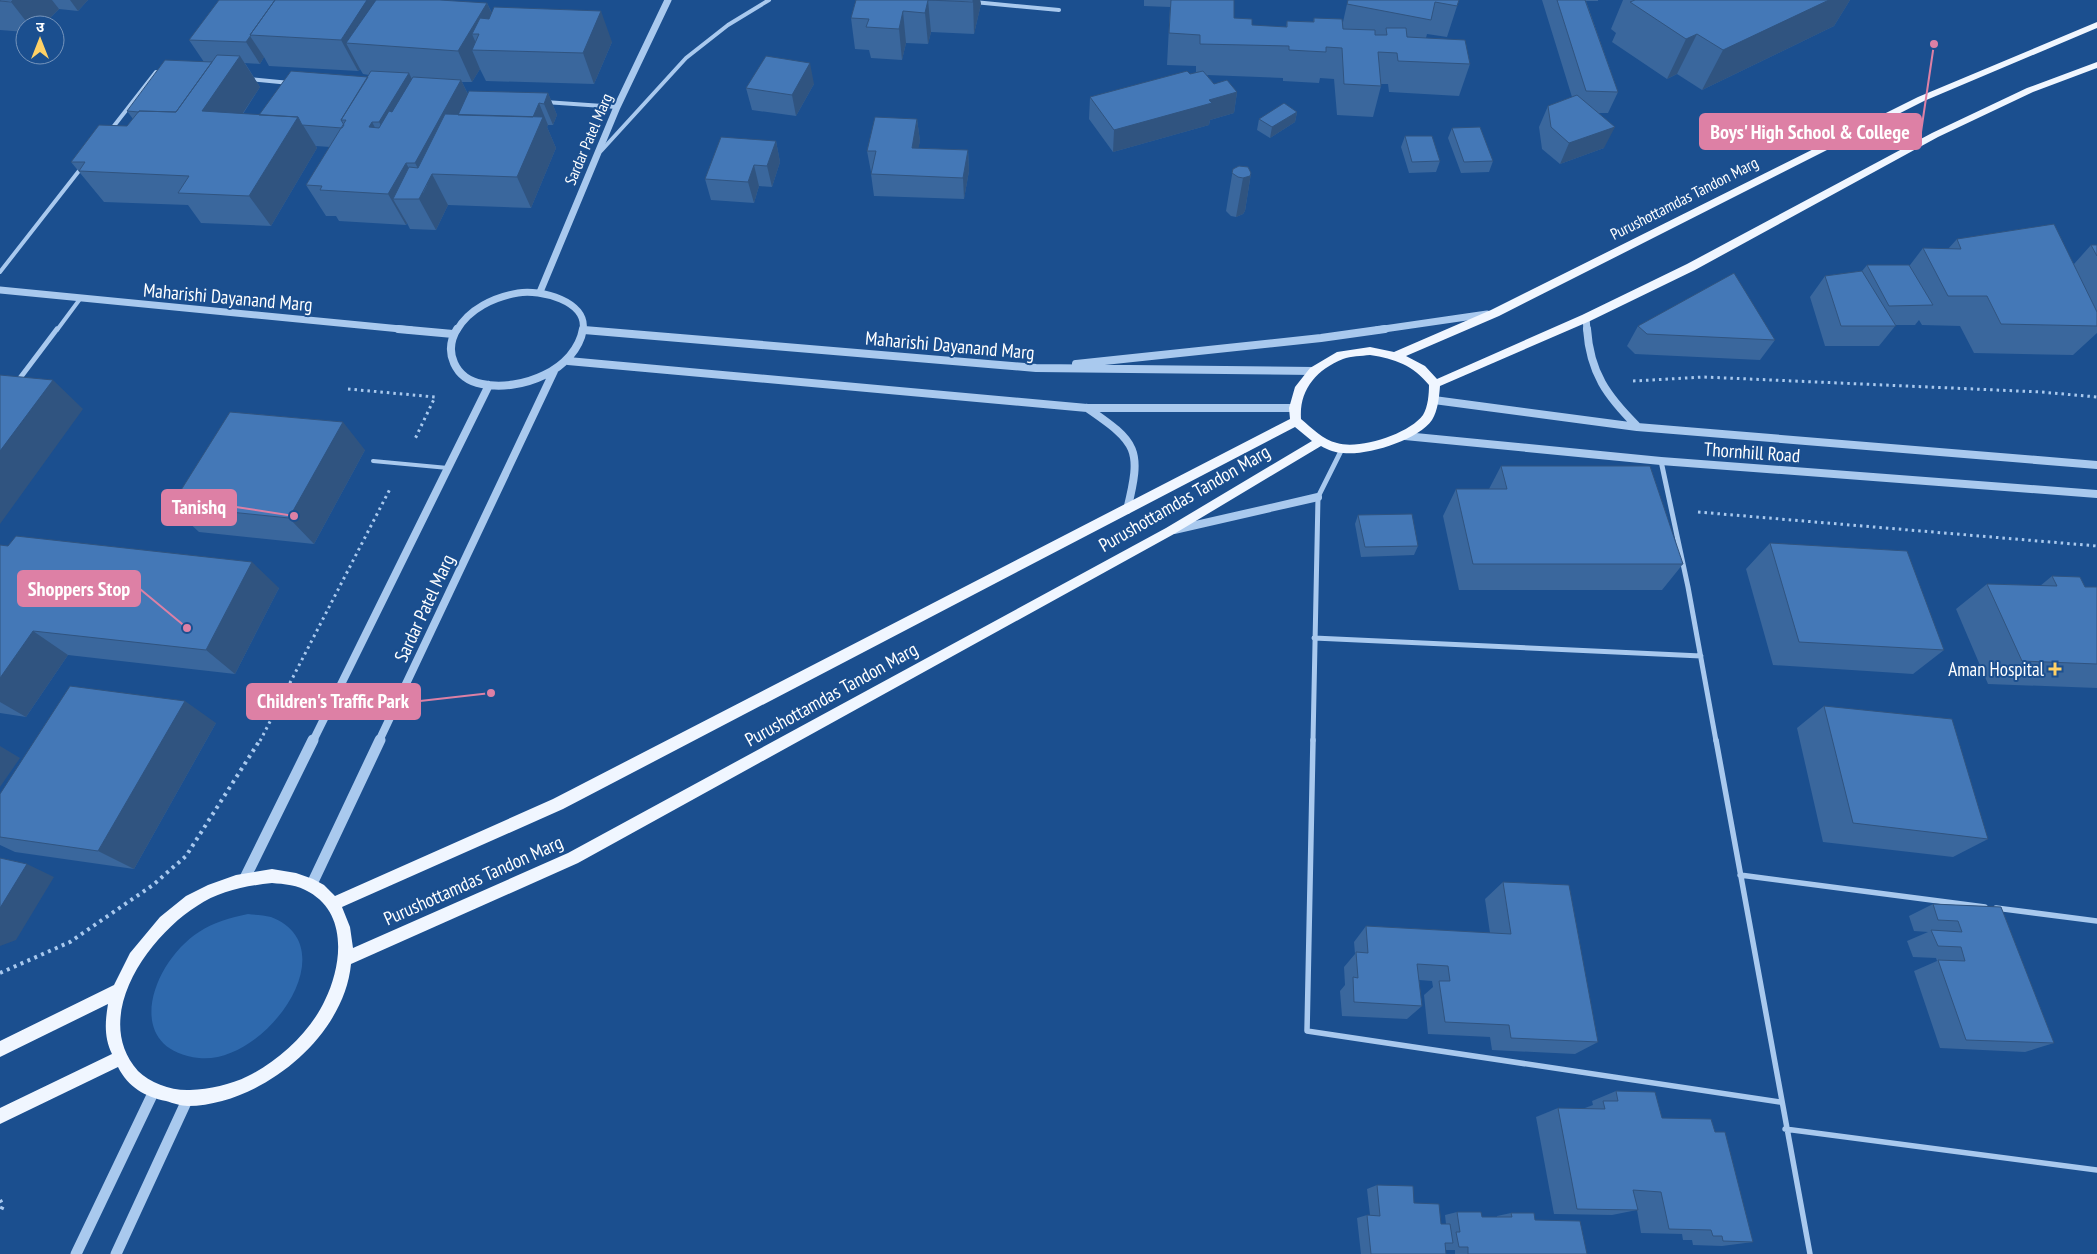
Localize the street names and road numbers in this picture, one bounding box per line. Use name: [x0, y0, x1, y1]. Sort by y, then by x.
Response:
street label: Sardar Patel Marg: [560, 90, 616, 188]
street label: Purushottamdas Tandon Marg: [1607, 152, 1761, 244]
street label: Maharishi Dayanand Marg: [142, 278, 314, 316]
street label: Maharishi Dayanand Marg: [864, 326, 1036, 364]
street label: Thornhill Road: [1703, 437, 1801, 467]
street label: Purushottamdas Tandon Marg: [1094, 439, 1274, 557]
street label: Sardar Patel Marg: [389, 550, 459, 666]
street label: Purushottamdas Tandon Marg: [740, 637, 922, 751]
street label: Purushottamdas Tandon Marg: [380, 830, 566, 930]

